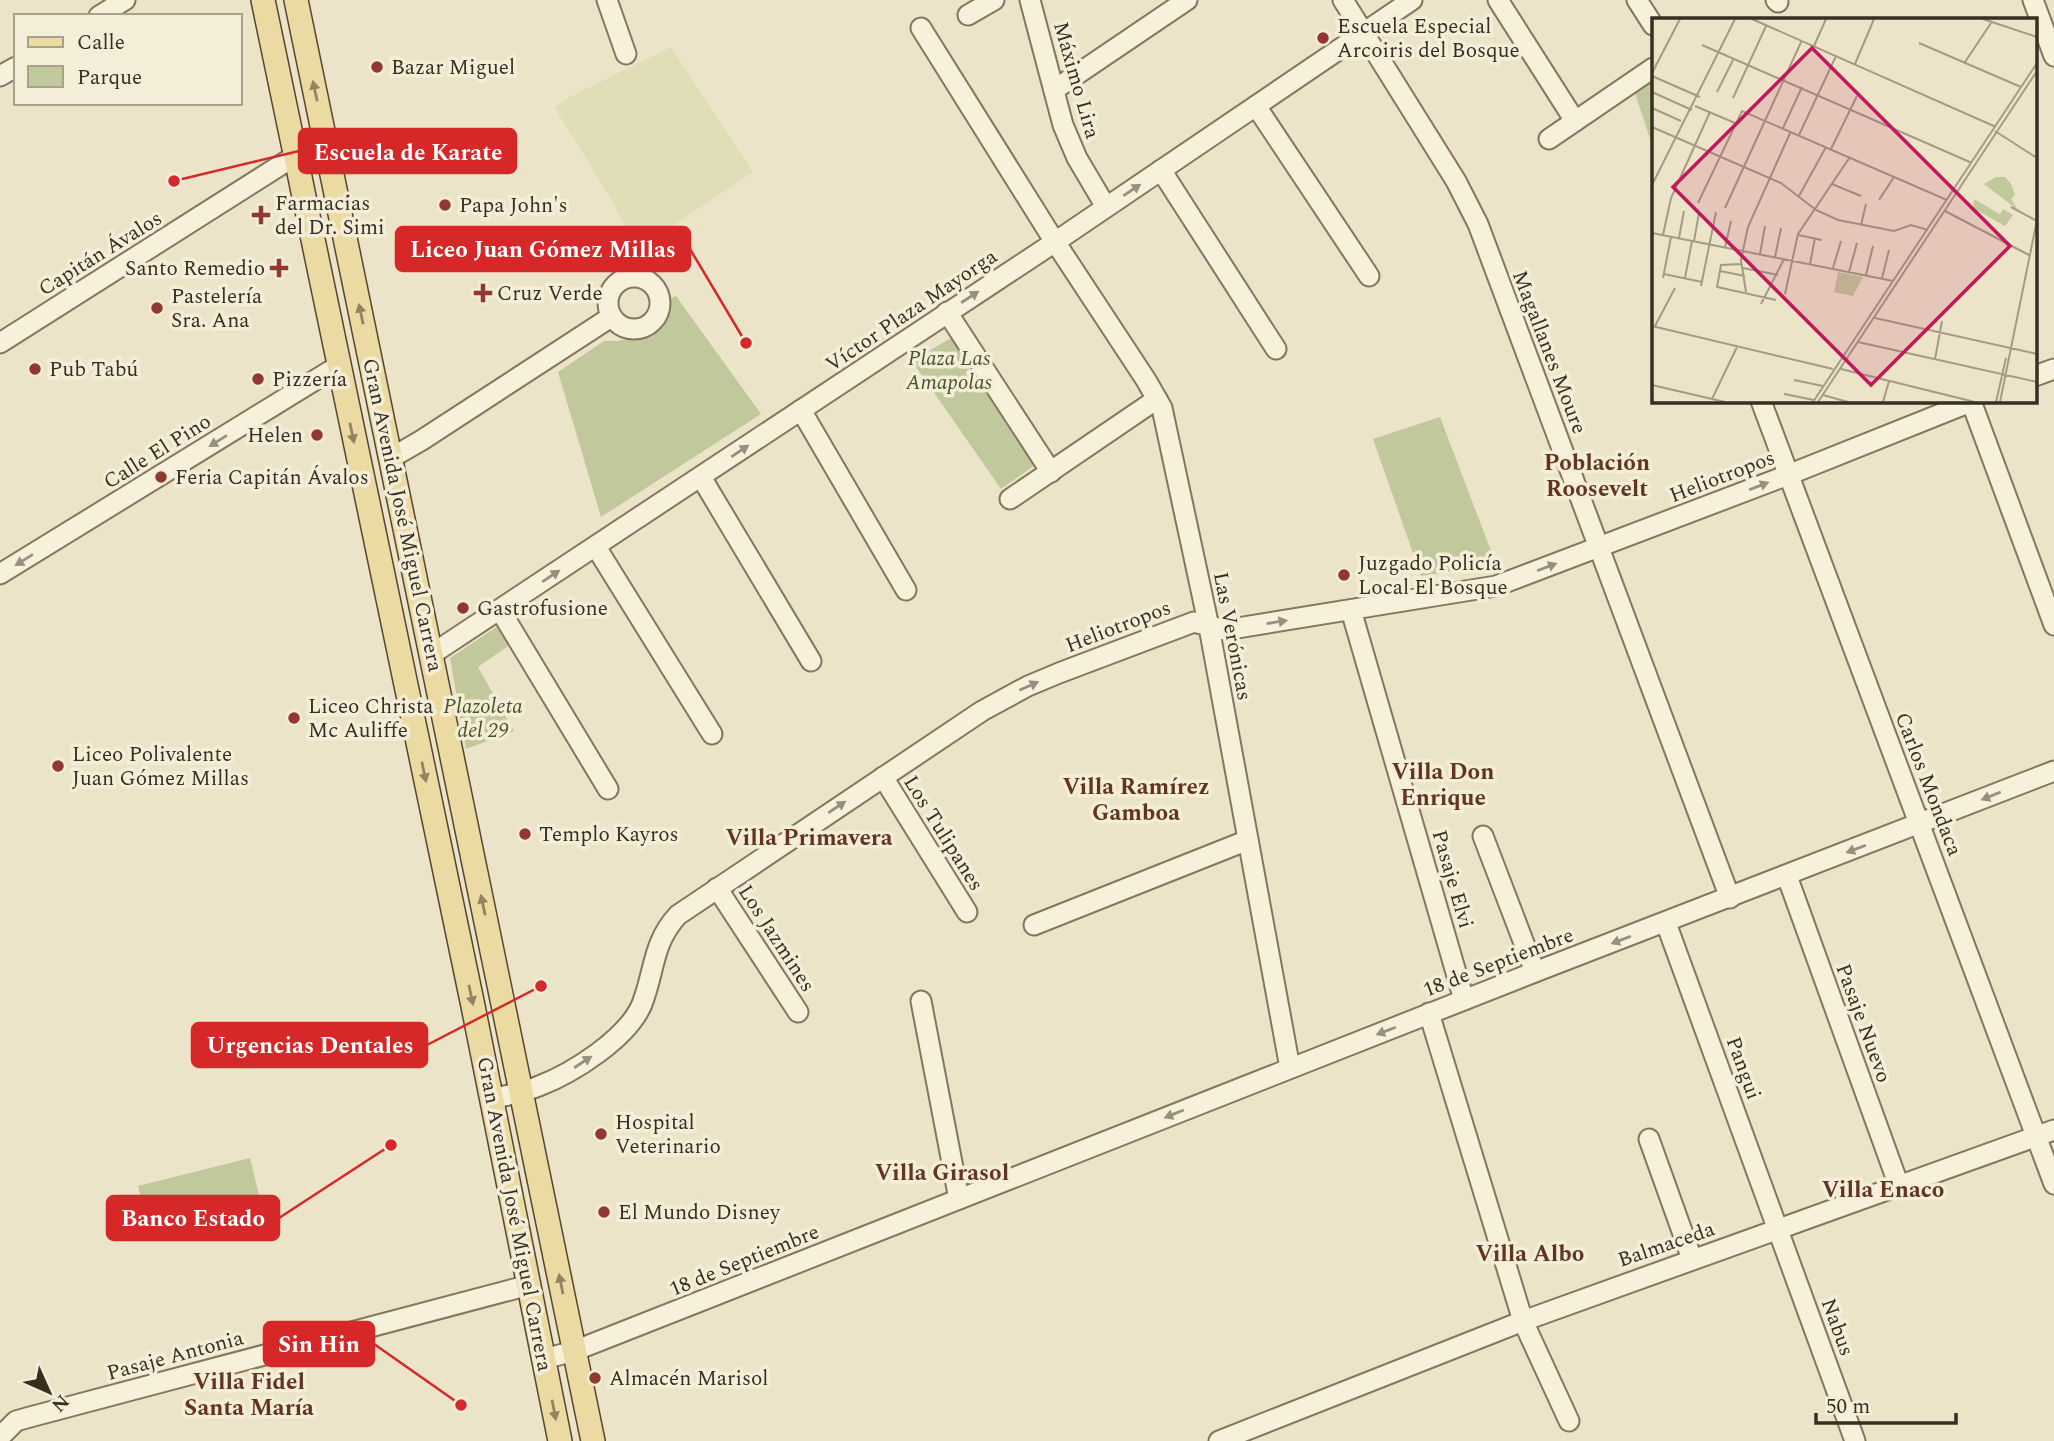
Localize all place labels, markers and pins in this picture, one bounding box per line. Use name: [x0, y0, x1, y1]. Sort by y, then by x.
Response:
place label: Escuela Especial Arcoiris del Bosque: [1337, 11, 1520, 67]
marker: Escuela Especial Arcoiris del Bosque: [1315, 30, 1331, 46]
place label: Bazar Miguel: [391, 52, 515, 84]
marker: Bazar Miguel: [369, 59, 385, 75]
callout: Escuela de Karate: [299, 129, 516, 173]
place label: Farmacias del Dr. Simi: [275, 188, 385, 244]
place label: Papa John's: [459, 190, 568, 222]
marker: Papa John's: [437, 197, 453, 213]
marker: Farmacias del Dr. Simi: [253, 207, 269, 223]
callout: Liceo Juan Gómez Millas: [396, 227, 690, 271]
place label: Santo Remedio: [125, 253, 265, 285]
marker: Santo Remedio: [271, 260, 287, 276]
place label: Cruz Verde: [497, 278, 603, 310]
place label: Pastelería Sra. Ana: [171, 281, 263, 337]
marker: Cruz Verde: [475, 285, 491, 301]
marker: Pastelería Sra. Ana: [149, 300, 165, 316]
place label: Pub Tabú: [49, 354, 138, 386]
marker: Pub Tabú: [27, 361, 43, 377]
place label: Pizzería: [272, 364, 348, 396]
marker: Pizzería: [250, 371, 266, 387]
place label: Helen: [247, 420, 303, 452]
marker: Helen: [309, 427, 325, 443]
place label: Feria Capitán Ávalos: [175, 462, 369, 494]
marker: Feria Capitán Ávalos: [153, 469, 169, 485]
place label: Juzgado Policía Local El Bosque: [1358, 548, 1508, 604]
marker: Juzgado Policía Local El Bosque: [1336, 567, 1352, 583]
place label: Gastrofusione: [477, 593, 608, 625]
marker: Gastrofusione: [455, 600, 471, 616]
place label: Liceo Christa Mc Auliffe: [308, 691, 434, 747]
marker: Liceo Christa Mc Auliffe: [286, 710, 302, 726]
place label: Liceo Polivalente Juan Gómez Millas: [72, 739, 249, 795]
marker: Liceo Polivalente Juan Gómez Millas: [50, 758, 66, 774]
place label: Templo Kayros: [539, 819, 679, 851]
marker: Templo Kayros: [517, 826, 533, 842]
callout: Urgencias Dentales: [192, 1023, 427, 1067]
place label: Hospital Veterinario: [615, 1107, 721, 1163]
marker: Hospital Veterinario: [593, 1126, 609, 1142]
callout: Banco Estado: [107, 1196, 279, 1240]
place label: El Mundo Disney: [618, 1197, 781, 1229]
marker: El Mundo Disney: [596, 1204, 612, 1220]
callout: Sin Hin: [264, 1322, 374, 1366]
place label: Almacén Marisol: [609, 1363, 769, 1395]
marker: Almacén Marisol: [587, 1370, 603, 1386]

